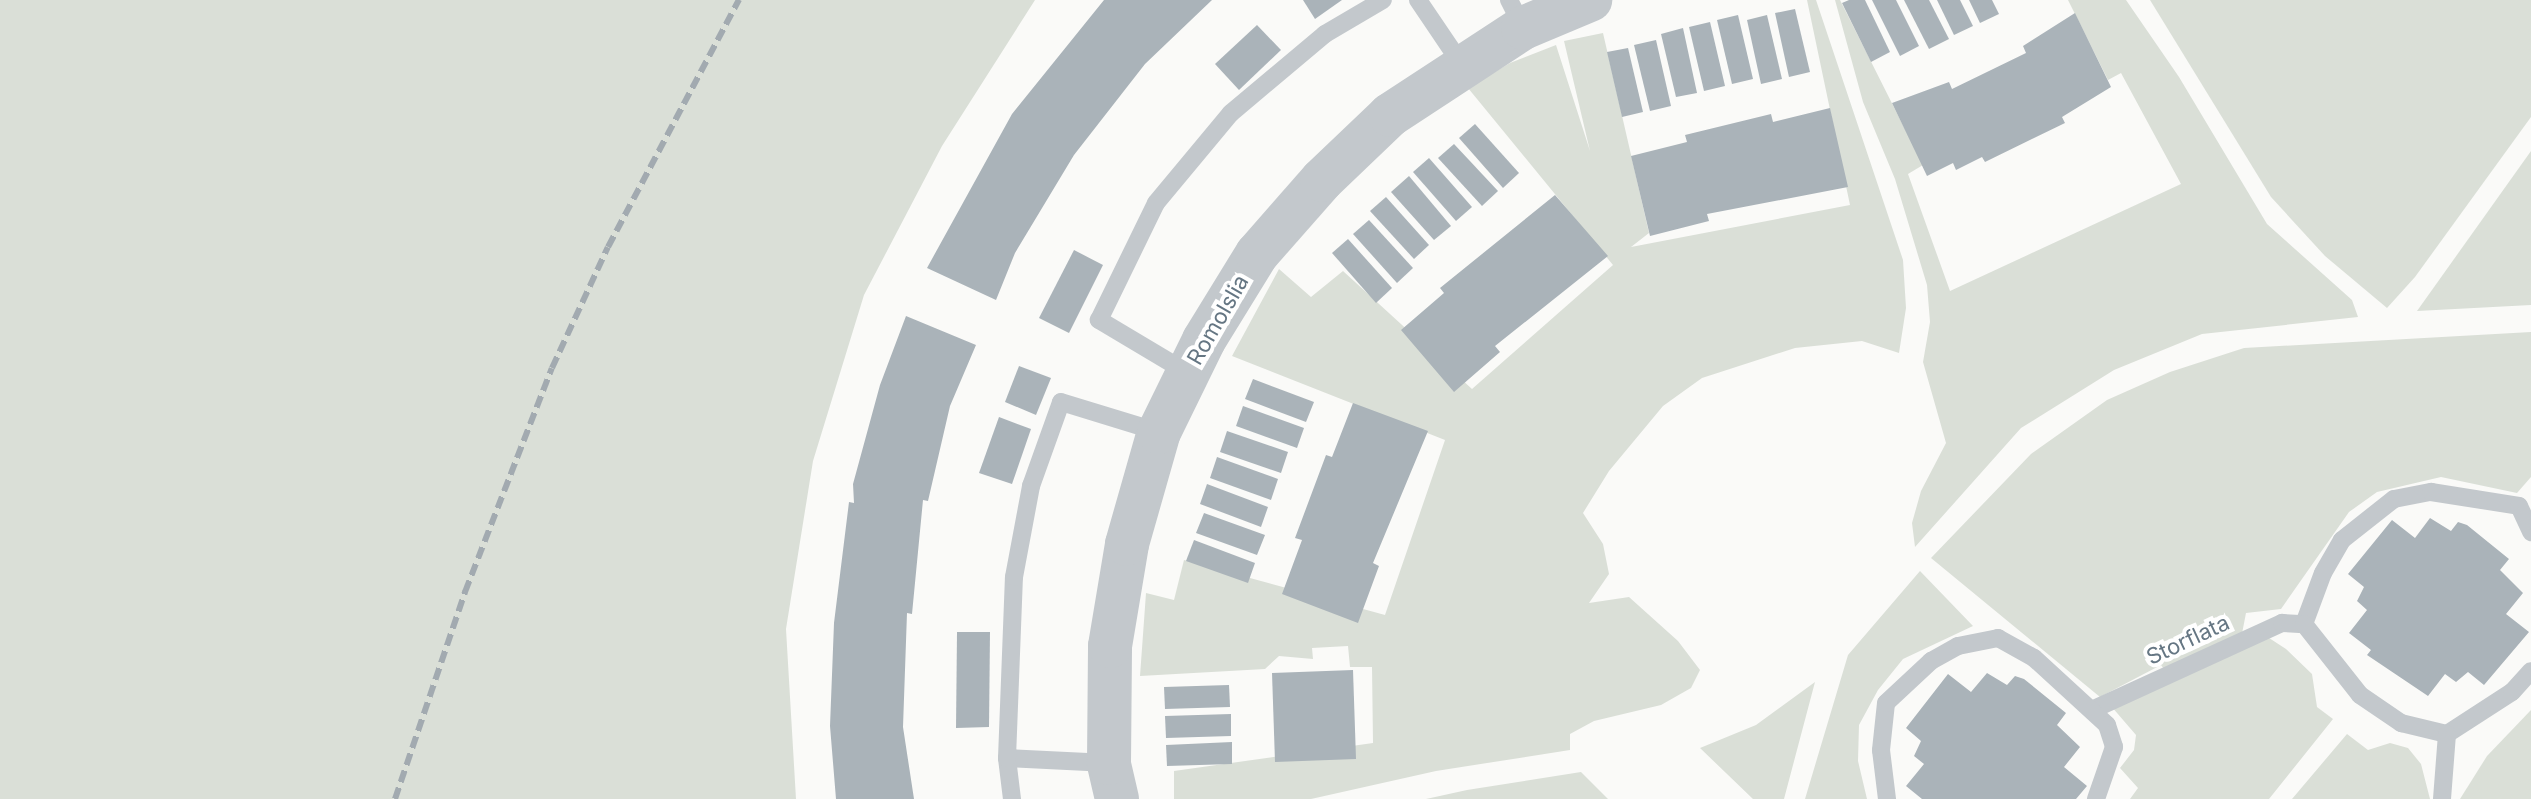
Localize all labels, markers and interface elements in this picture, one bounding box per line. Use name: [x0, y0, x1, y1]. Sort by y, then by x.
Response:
street label: Romolslia: [1182, 270, 1254, 370]
street label: Storflata: [2142, 609, 2234, 671]

